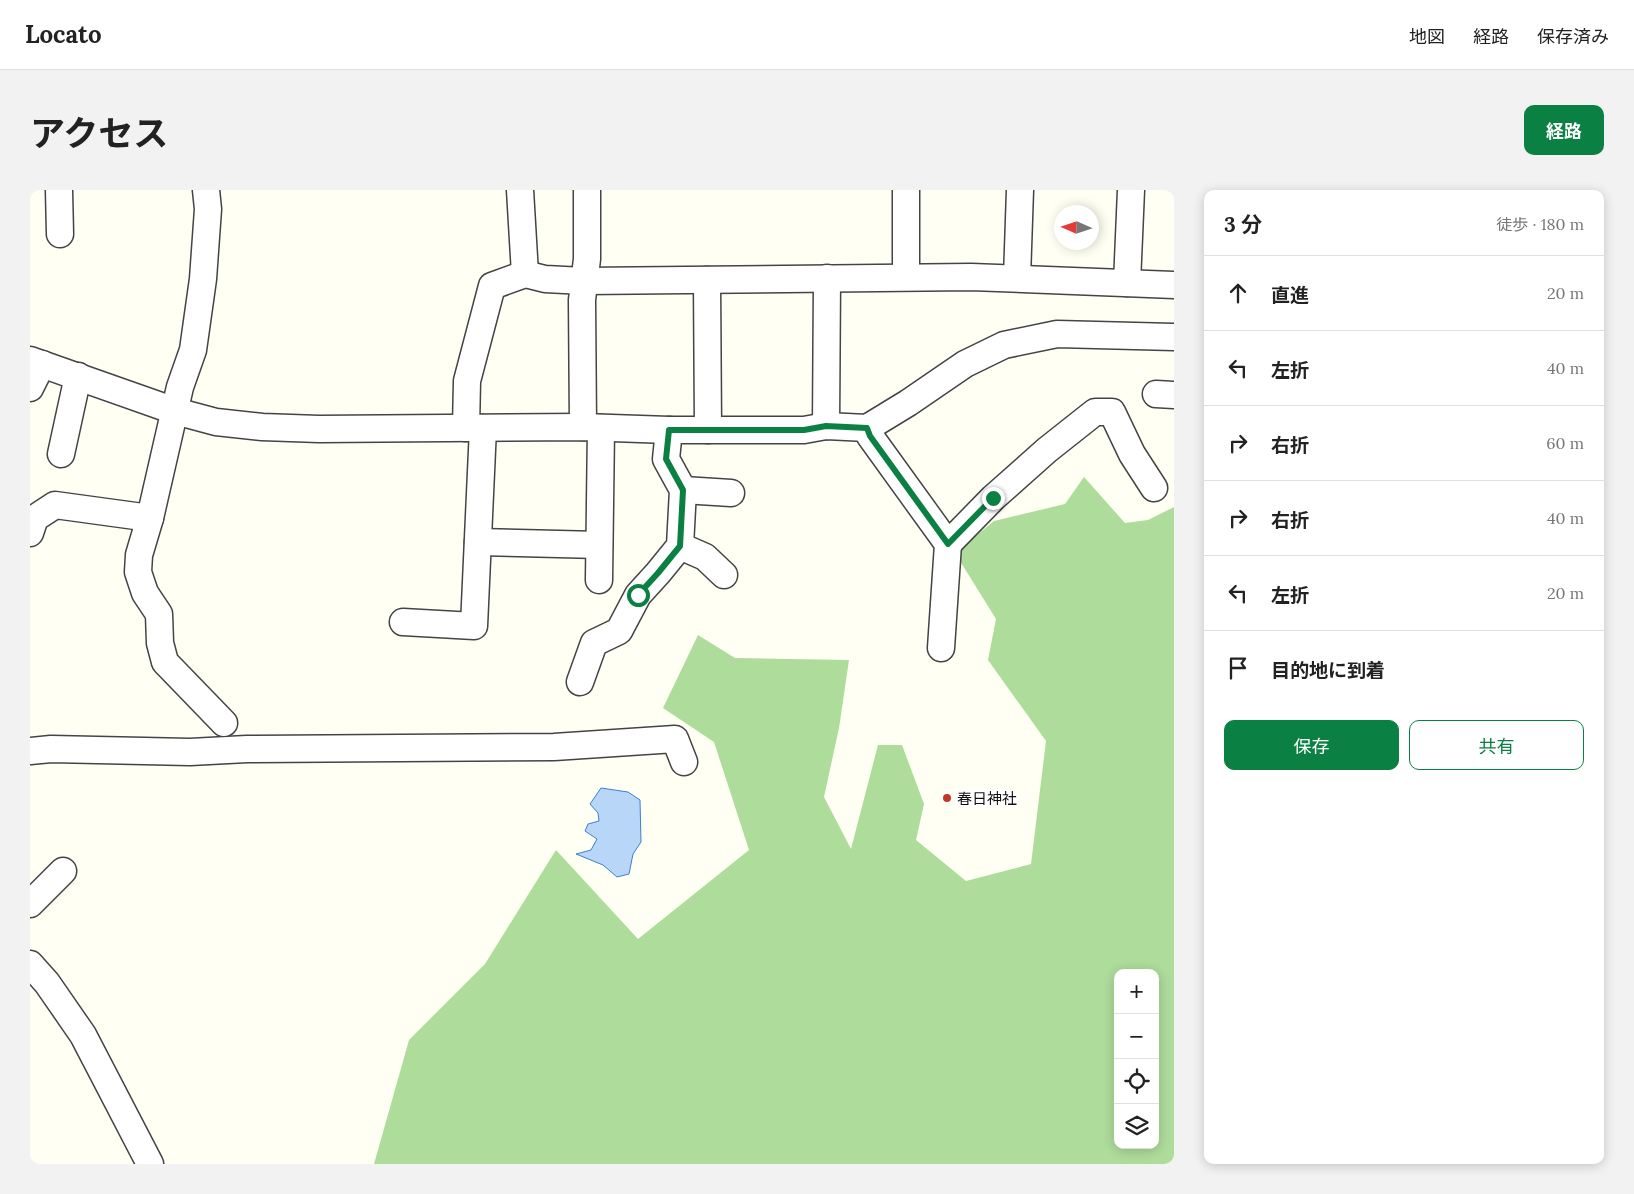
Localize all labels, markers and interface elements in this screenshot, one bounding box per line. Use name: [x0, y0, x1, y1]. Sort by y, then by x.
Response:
text: Locato: [25, 19, 102, 50]
text: 地図: [1409, 25, 1445, 48]
text: 経路: [1473, 25, 1509, 48]
text: 保存済み: [1537, 25, 1609, 48]
button: 経路: [1524, 105, 1604, 155]
text: アクセス: [30, 111, 168, 156]
north arrow: [1054, 205, 1099, 250]
text: 3 分: [1224, 211, 1262, 238]
text: 徒歩 · 180 m: [1496, 214, 1584, 234]
icon: ahead: [1224, 279, 1252, 307]
text: 直進: [1271, 283, 1309, 307]
text: 20 m: [1547, 283, 1584, 303]
icon: left: [1224, 354, 1252, 382]
text: 左折: [1271, 358, 1309, 382]
text: 40 m: [1547, 358, 1584, 378]
icon: right: [1224, 429, 1252, 457]
text: 右折: [1271, 433, 1309, 457]
text: 60 m: [1546, 433, 1584, 453]
route end: [982, 487, 1005, 510]
icon: right: [1224, 504, 1252, 532]
text: 右折: [1271, 508, 1309, 532]
text: 40 m: [1547, 508, 1584, 528]
icon: left: [1224, 579, 1252, 607]
text: 左折: [1271, 583, 1309, 607]
text: 20 m: [1547, 583, 1584, 603]
route start: [627, 584, 650, 607]
icon: arrive: [1224, 654, 1252, 682]
text: 目的地に到着: [1271, 658, 1385, 682]
button: 保存: [1224, 720, 1399, 770]
button: 共有: [1409, 720, 1584, 770]
place label: 春日神社: [957, 789, 1017, 808]
marker: 春日神社: [941, 792, 953, 804]
map controls: [1114, 969, 1159, 1149]
button: +: [1114, 969, 1159, 1014]
button: −: [1114, 1014, 1159, 1059]
button: locate: [1114, 1059, 1159, 1104]
button: layers: [1114, 1104, 1159, 1149]

